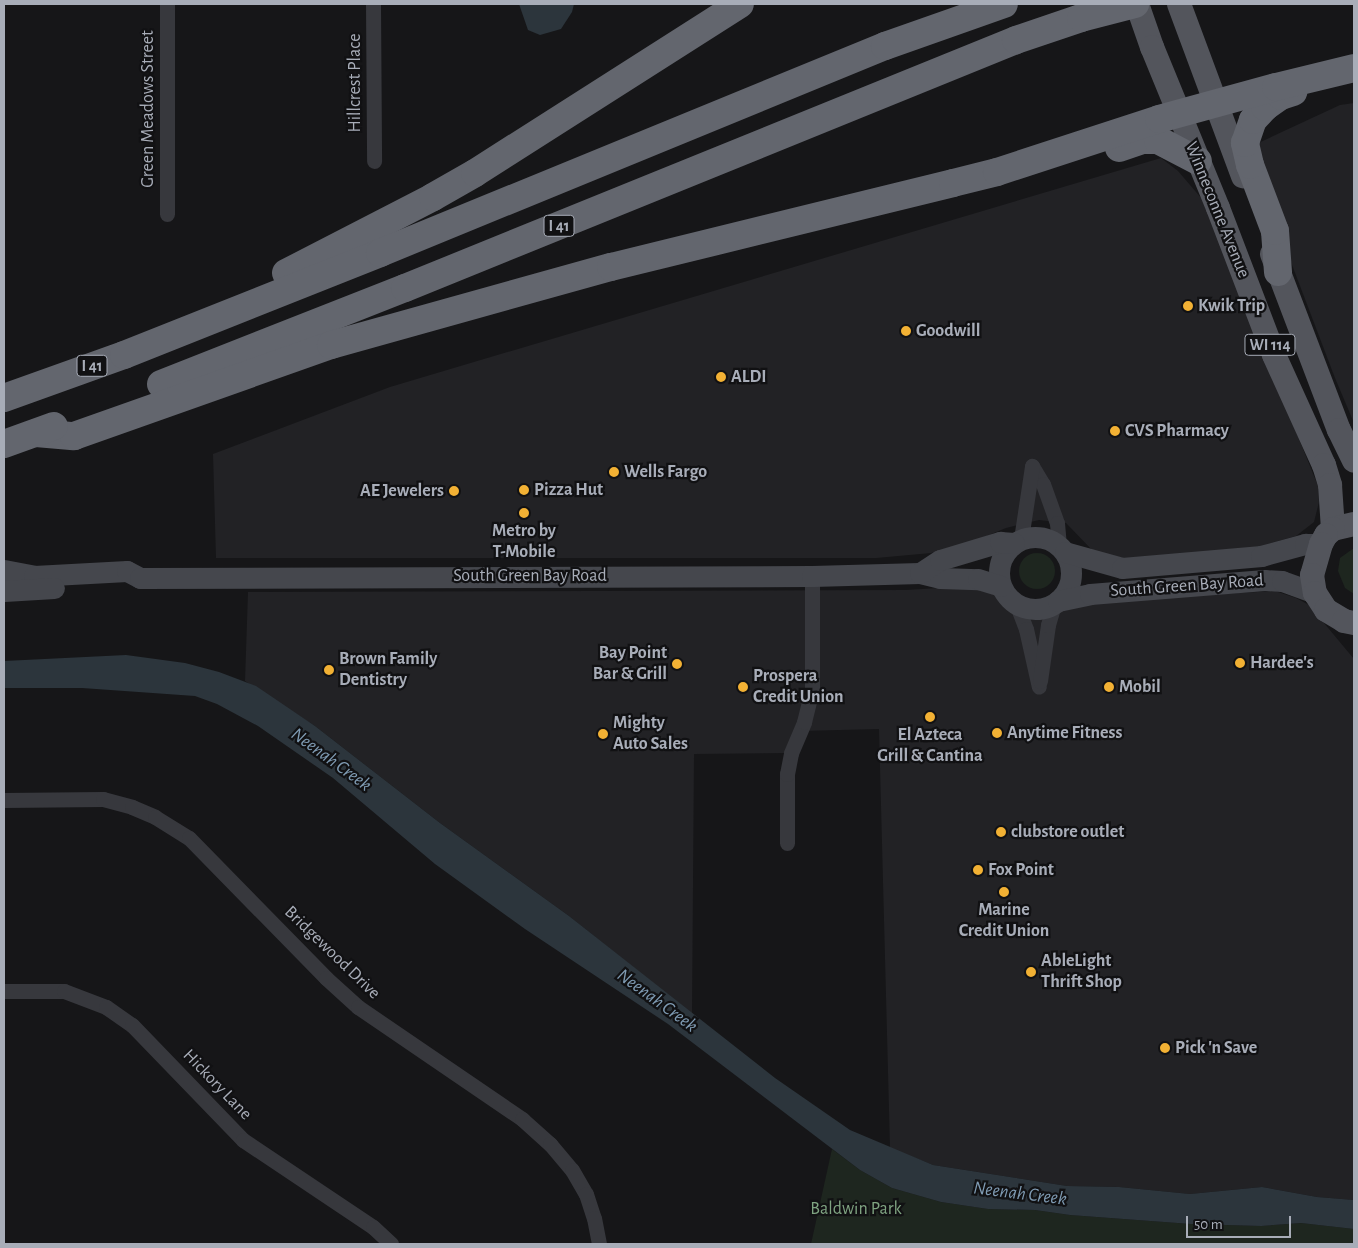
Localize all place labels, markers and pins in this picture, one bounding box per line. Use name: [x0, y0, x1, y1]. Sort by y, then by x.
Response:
place label: Kwik Trip: [1198, 295, 1265, 317]
marker: Kwik Trip: [1182, 300, 1194, 312]
place label: Goodwill: [916, 320, 980, 342]
marker: Goodwill: [900, 325, 912, 337]
place label: ALDI: [731, 366, 767, 388]
marker: ALDI: [715, 371, 727, 383]
place label: CVS Pharmacy: [1125, 420, 1229, 442]
marker: CVS Pharmacy: [1109, 425, 1121, 437]
place label: Wells Fargo: [624, 461, 707, 483]
marker: Wells Fargo: [608, 466, 620, 478]
place label: Pizza Hut: [534, 479, 603, 501]
place label: AE Jewelers: [360, 480, 444, 502]
marker: Pizza Hut: [518, 484, 530, 496]
marker: AE Jewelers: [448, 485, 460, 497]
marker: Metro by T-Mobile: [518, 507, 530, 519]
place label: Metro by T-Mobile: [492, 521, 556, 564]
place label: Bay Point Bar & Grill: [593, 643, 667, 686]
place label: Brown Family Dentistry: [339, 649, 437, 692]
place label: Hardee's: [1250, 652, 1314, 674]
marker: Hardee's: [1234, 657, 1246, 669]
marker: Bay Point Bar & Grill: [671, 658, 683, 670]
marker: Brown Family Dentistry: [323, 664, 335, 676]
place label: Prospera Credit Union: [753, 666, 843, 709]
place label: Mobil: [1119, 676, 1161, 698]
marker: Prospera Credit Union: [737, 681, 749, 693]
marker: Mobil: [1103, 681, 1115, 693]
marker: El Azteca Grill & Cantina: [924, 711, 936, 723]
place label: Mighty Auto Sales: [613, 713, 688, 756]
place label: Anytime Fitness: [1007, 722, 1122, 744]
place label: El Azteca Grill & Cantina: [877, 725, 983, 768]
marker: Anytime Fitness: [991, 727, 1003, 739]
marker: Mighty Auto Sales: [597, 728, 609, 740]
place label: clubstore outlet: [1011, 821, 1124, 843]
marker: clubstore outlet: [995, 826, 1007, 838]
place label: Fox Point: [988, 859, 1054, 881]
marker: Fox Point: [972, 864, 984, 876]
marker: Marine Credit Union: [998, 886, 1010, 898]
place label: Marine Credit Union: [959, 900, 1049, 942]
place label: AbleLight Thrift Shop: [1041, 951, 1122, 994]
marker: AbleLight Thrift Shop: [1025, 966, 1037, 978]
place label: Pick 'n Save: [1175, 1037, 1257, 1059]
marker: Pick 'n Save: [1159, 1042, 1171, 1054]

